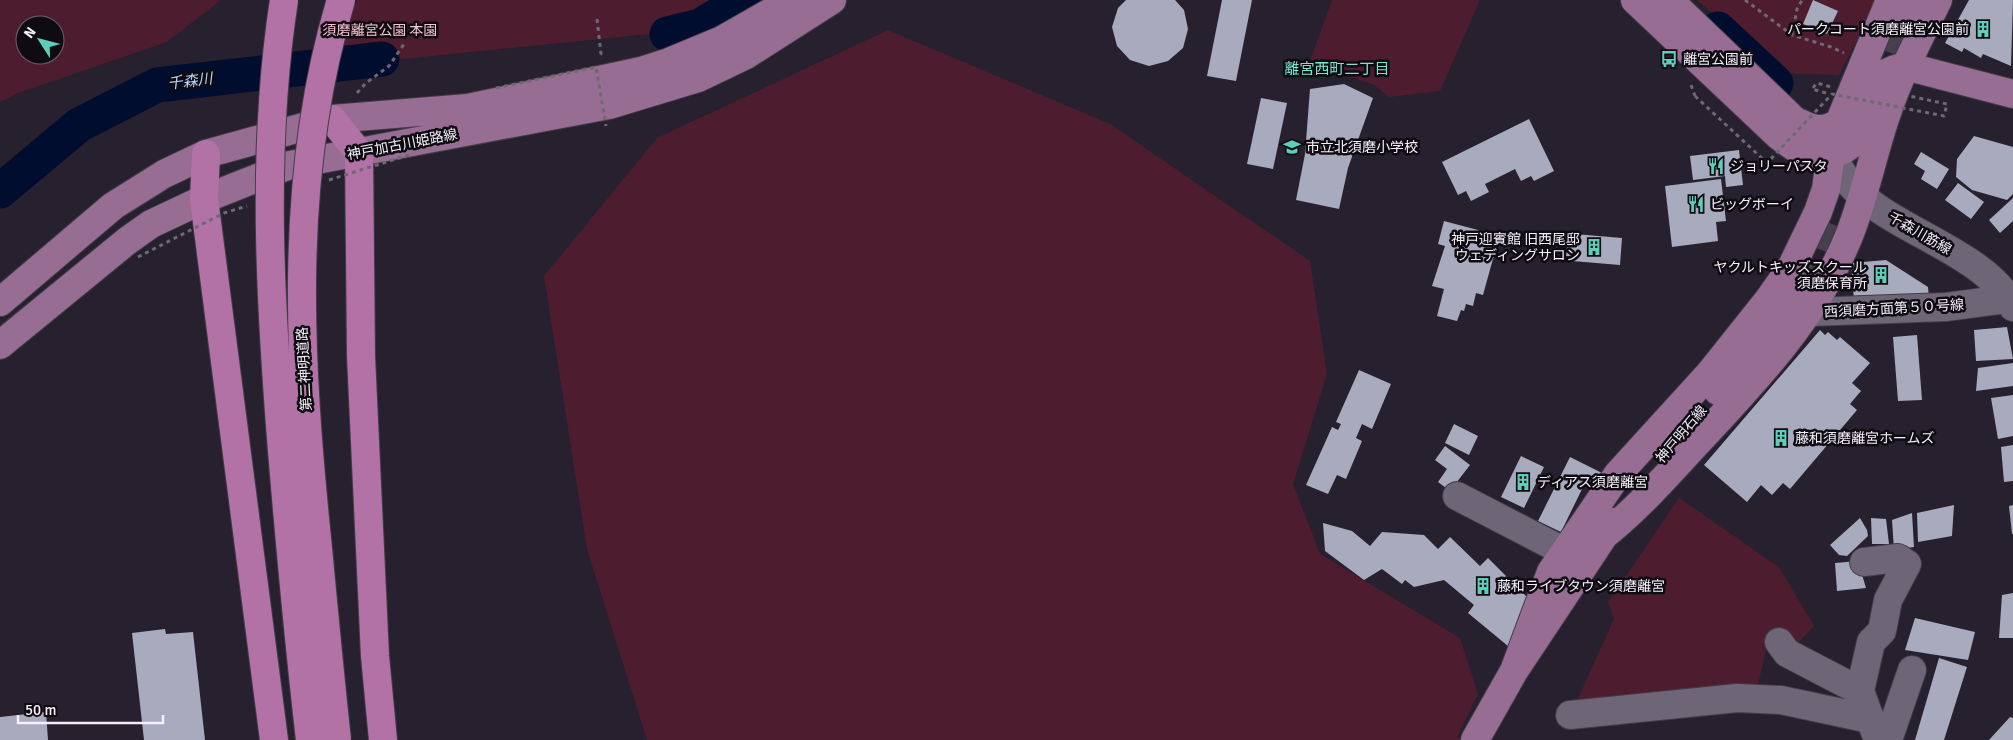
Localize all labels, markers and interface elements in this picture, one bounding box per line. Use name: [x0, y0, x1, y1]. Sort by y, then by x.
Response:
north arrow: [15, 15, 65, 65]
building icon: パークコート須磨離宮公園前: [1973, 19, 1993, 39]
place label: パークコート須磨離宮公園前: [1787, 21, 1969, 38]
park label: 須磨離宮公園 本園: [322, 22, 438, 39]
text: N: [20, 24, 40, 42]
bus stop icon: 離宮公園前: [1659, 49, 1679, 69]
place label: 離宮公園前: [1683, 51, 1753, 68]
district label: 離宮西町二丁目: [1284, 60, 1390, 78]
water label: 千森川: [167, 69, 215, 93]
street label: 神戸加古川姫路線: [346, 125, 459, 164]
school or university icon: 市立北須磨小学校: [1282, 137, 1302, 157]
place label: 市立北須磨小学校: [1306, 139, 1418, 156]
restaurant icon: ジョリーパスタ: [1706, 156, 1726, 176]
place label: ジョリーパスタ: [1730, 158, 1828, 175]
restaurant icon: ビッグボーイ: [1686, 194, 1706, 214]
place label: ビッグボーイ: [1710, 196, 1794, 213]
street label: 千森川筋線: [1885, 209, 1954, 258]
place label: 神戸迎賓館 旧西尾邸 ウェディングサロン: [1451, 231, 1580, 264]
building icon: 神戸迎賓館 旧西尾邸 ウェディングサロン: [1584, 237, 1604, 257]
place label: ヤクルトキッズスクール 須磨保育所: [1713, 259, 1867, 292]
building icon: ヤクルトキッズスクール 須磨保育所: [1871, 265, 1891, 285]
street label: 西須磨方面第５０号線: [1824, 296, 1964, 321]
street label: 第二神明道路: [294, 327, 315, 411]
street label: 神戸明石線: [1652, 402, 1710, 467]
building icon: 藤和須磨離宮ホームズ: [1771, 428, 1791, 448]
place label: 藤和須磨離宮ホームズ: [1795, 430, 1935, 447]
building icon: ディアス須磨離宮: [1513, 472, 1533, 492]
place label: ディアス須磨離宮: [1537, 474, 1648, 491]
building icon: 藤和ライブタウン須磨離宮: [1473, 576, 1493, 596]
place label: 藤和ライブタウン須磨離宮: [1497, 578, 1665, 595]
scale bar: [18, 692, 162, 724]
text: 50 m: [25, 701, 56, 719]

